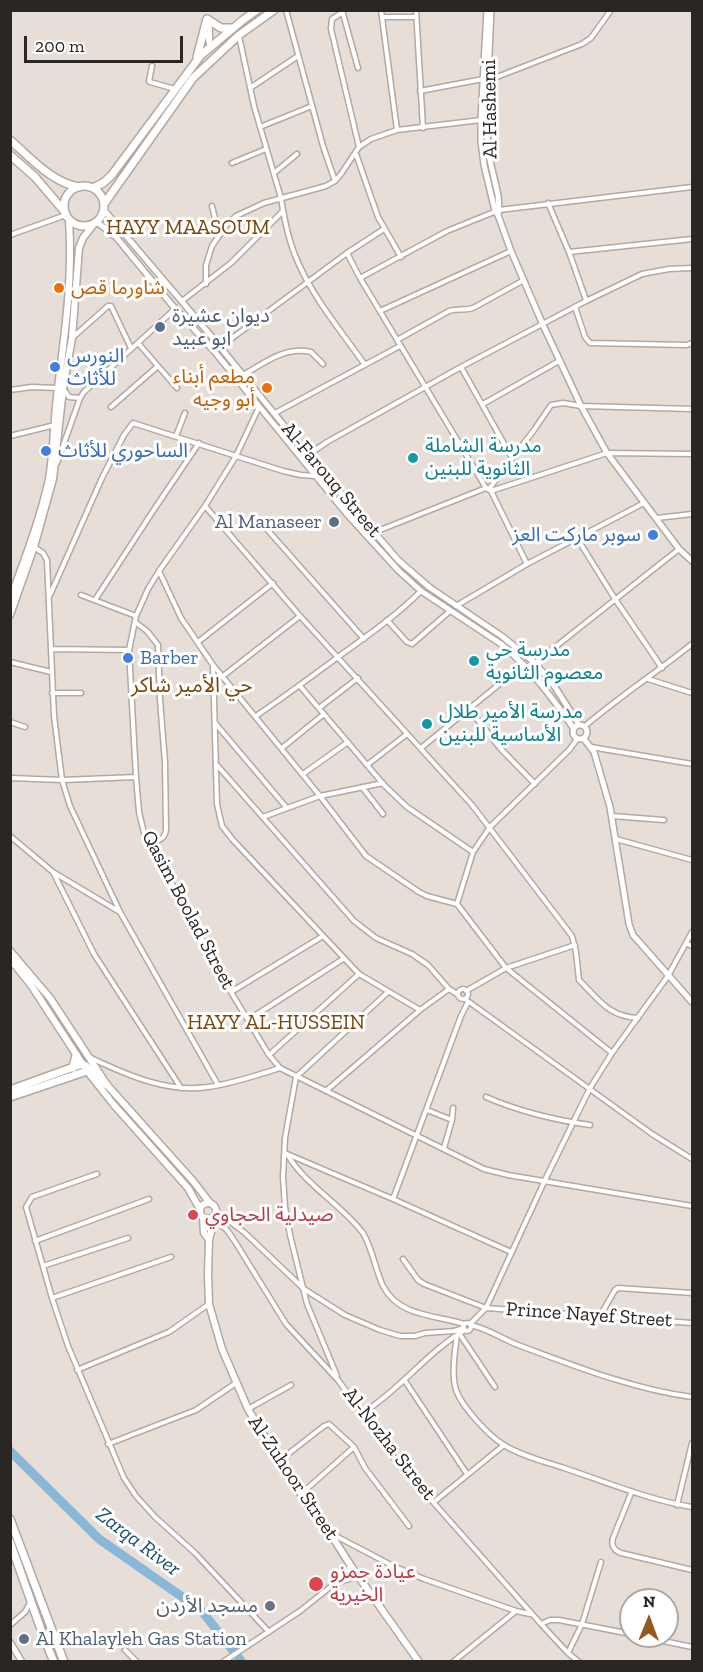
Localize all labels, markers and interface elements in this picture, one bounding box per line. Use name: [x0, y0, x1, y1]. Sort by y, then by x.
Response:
scale bar: [27, 24, 186, 62]
text: 200 m: [35, 35, 85, 57]
street label: Al Hashemi: [477, 59, 503, 159]
district label: HAYY MAASOUM: [97, 215, 279, 241]
place label: شاورما قص: [71, 276, 165, 300]
marker: شاورما قص: [52, 281, 66, 295]
place label: ديوان عشيرة ابو عبيد: [172, 304, 270, 351]
marker: ديوان عشيرة ابو عبيد: [153, 320, 167, 334]
place label: النورس للأثاث: [67, 344, 124, 391]
marker: النورس للأثاث: [48, 360, 62, 374]
place label: مطعم أبناء أبو وجيه: [173, 365, 255, 412]
marker: مطعم أبناء أبو وجيه: [260, 381, 274, 395]
street label: Al-Farouq Street: [276, 418, 386, 542]
place label: مدرسة الشاملة الثانوية للبنين: [425, 434, 542, 481]
place label: الساحوري للأثاث: [58, 439, 188, 463]
marker: الساحوري للأثاث: [39, 444, 53, 458]
marker: مدرسة الشاملة الثانوية للبنين: [406, 451, 420, 465]
place label: Al Manaseer: [215, 510, 322, 534]
marker: Al Manaseer: [327, 515, 341, 529]
place label: سوبر ماركت العز: [512, 523, 641, 547]
marker: سوبر ماركت العز: [646, 528, 660, 542]
place label: مدرسة حي معصوم الثانوية: [486, 638, 603, 685]
place label: Barber: [140, 646, 199, 670]
marker: Barber: [121, 651, 135, 665]
marker: مدرسة حي معصوم الثانوية: [467, 654, 481, 668]
district label: حي الأمير شاكر: [131, 673, 253, 699]
place label: مدرسة الأمير طلال الأساسية للبنين: [439, 700, 583, 747]
marker: مدرسة الأمير طلال الأساسية للبنين: [420, 717, 434, 731]
street label: Qasim Boolad Street: [136, 827, 240, 993]
district label: HAYY AL-HUSSEIN: [176, 1010, 376, 1036]
place label: صيدلية الحجاوي: [205, 1203, 333, 1227]
marker: صيدلية الحجاوي: [186, 1208, 200, 1222]
street label: Prince Nayef Street: [505, 1297, 673, 1333]
street label: Al-Nozha Street: [338, 1383, 440, 1505]
street label: Al-Zuhoor Street: [243, 1411, 343, 1545]
water label: Zarqa River: [91, 1502, 185, 1582]
place label: عيادة جمزو الخيرية: [330, 1560, 416, 1607]
marker: عيادة جمزو الخيرية: [307, 1575, 325, 1593]
north arrow: [619, 1588, 679, 1648]
text: N: [643, 1592, 656, 1611]
place label: مسجد الأردن: [156, 1594, 258, 1618]
marker: مسجد الأردن: [263, 1599, 277, 1613]
place label: Al Khalayleh Gas Station: [36, 1627, 247, 1651]
marker: Al Khalayleh Gas Station: [17, 1632, 31, 1646]

